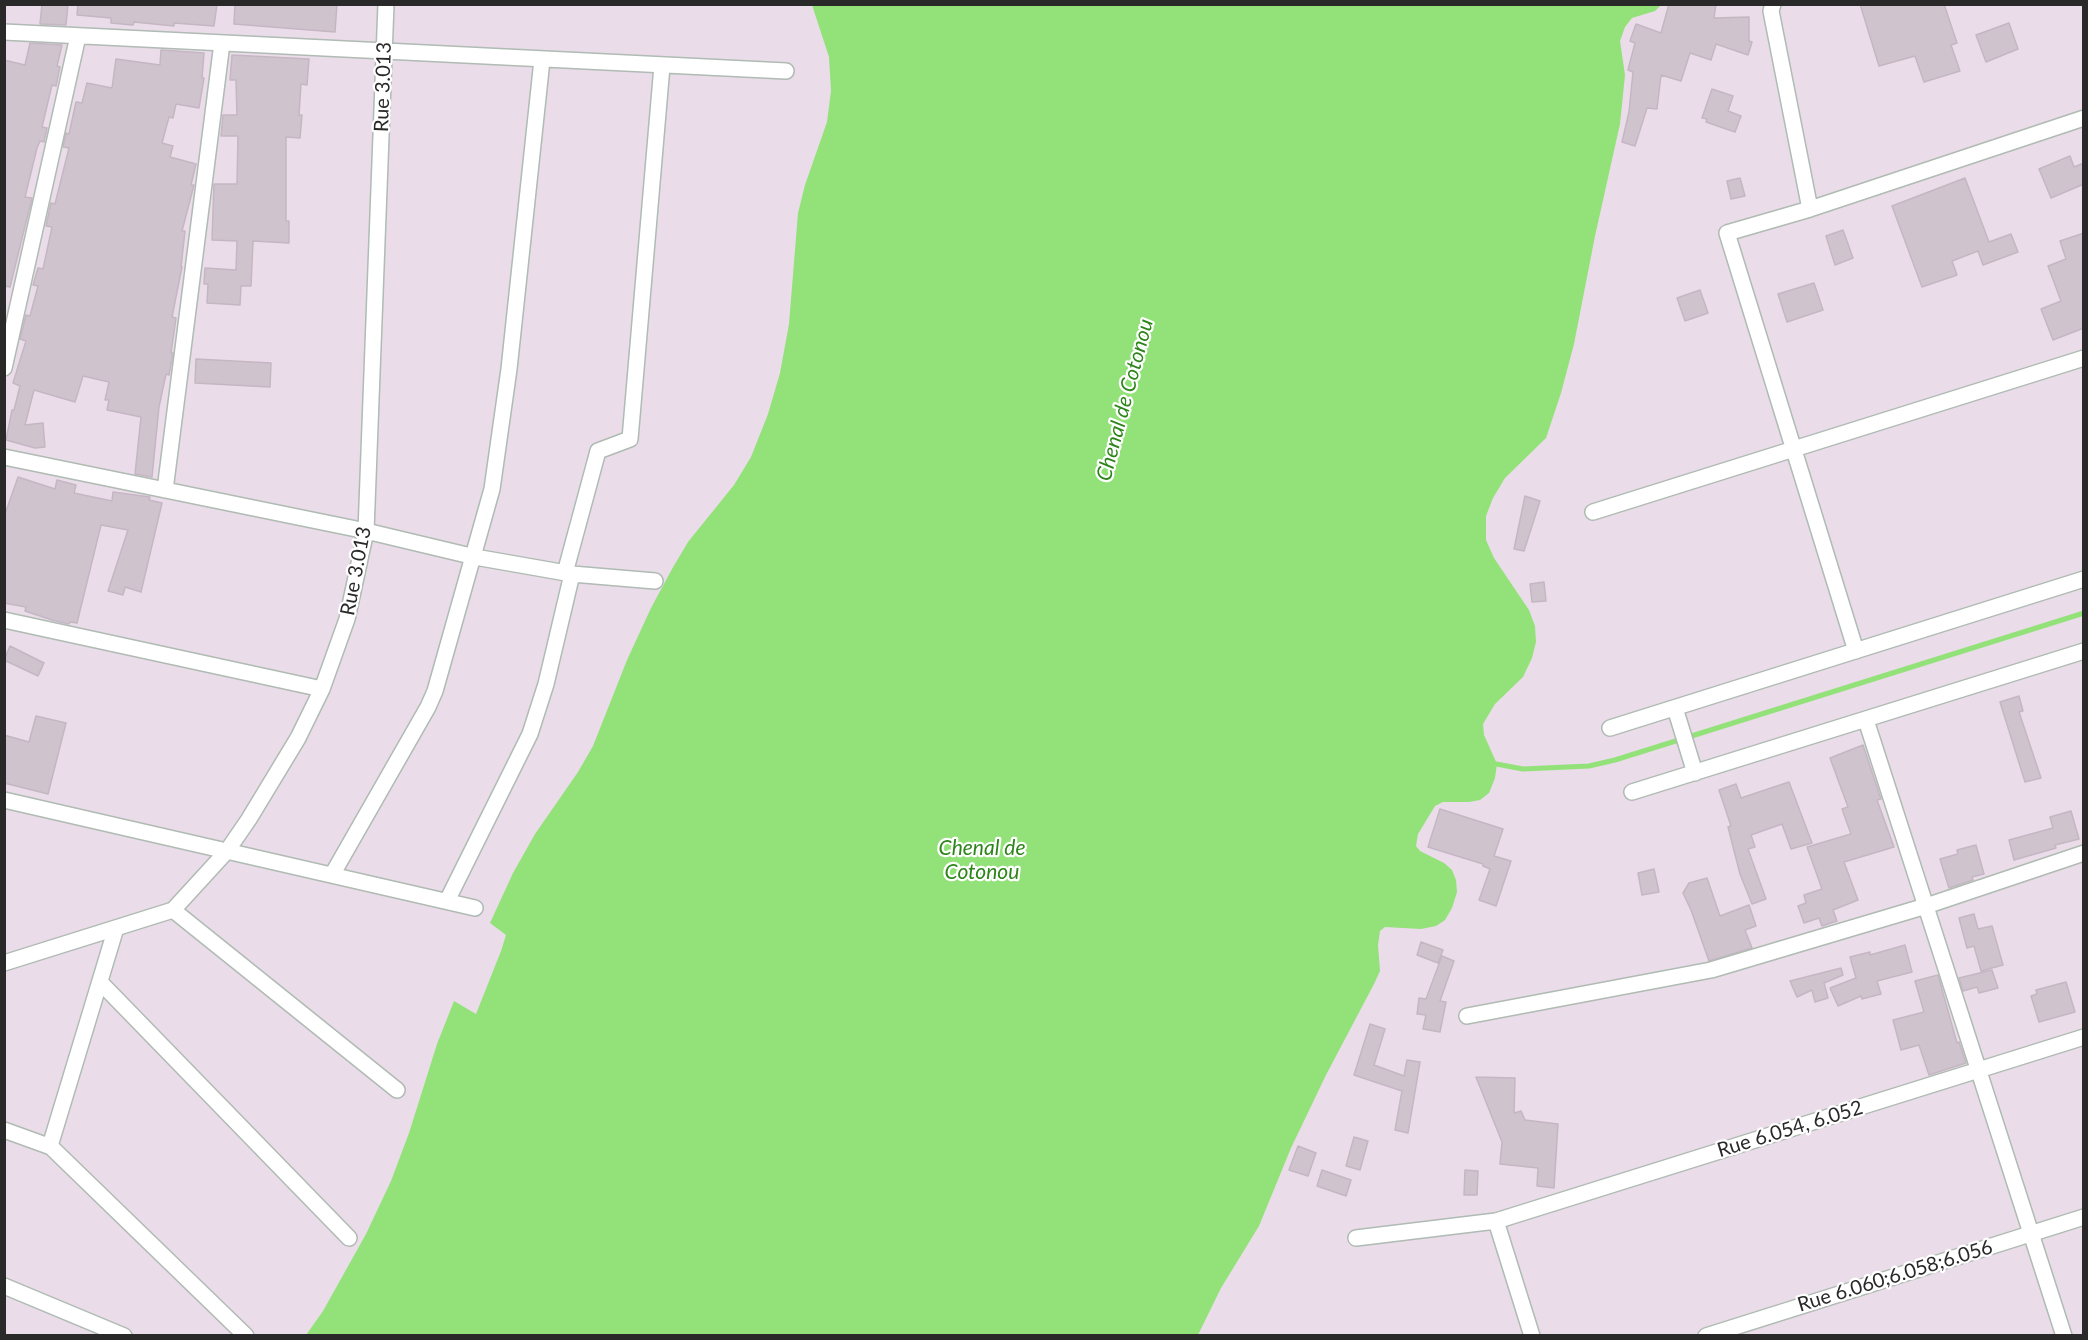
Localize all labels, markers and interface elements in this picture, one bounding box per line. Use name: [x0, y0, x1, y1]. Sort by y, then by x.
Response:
street label: Rue 3.013: [369, 42, 397, 132]
water label: Chenal de Cotonou: [1091, 316, 1159, 484]
street label: Rue 3.013: [336, 525, 376, 617]
water label: Chenal de Cotonou: [939, 835, 1025, 885]
street label: Rue 6.054, 6.052: [1714, 1095, 1866, 1163]
street label: Rue 6.060;6.058;6.056: [1795, 1235, 1995, 1317]

